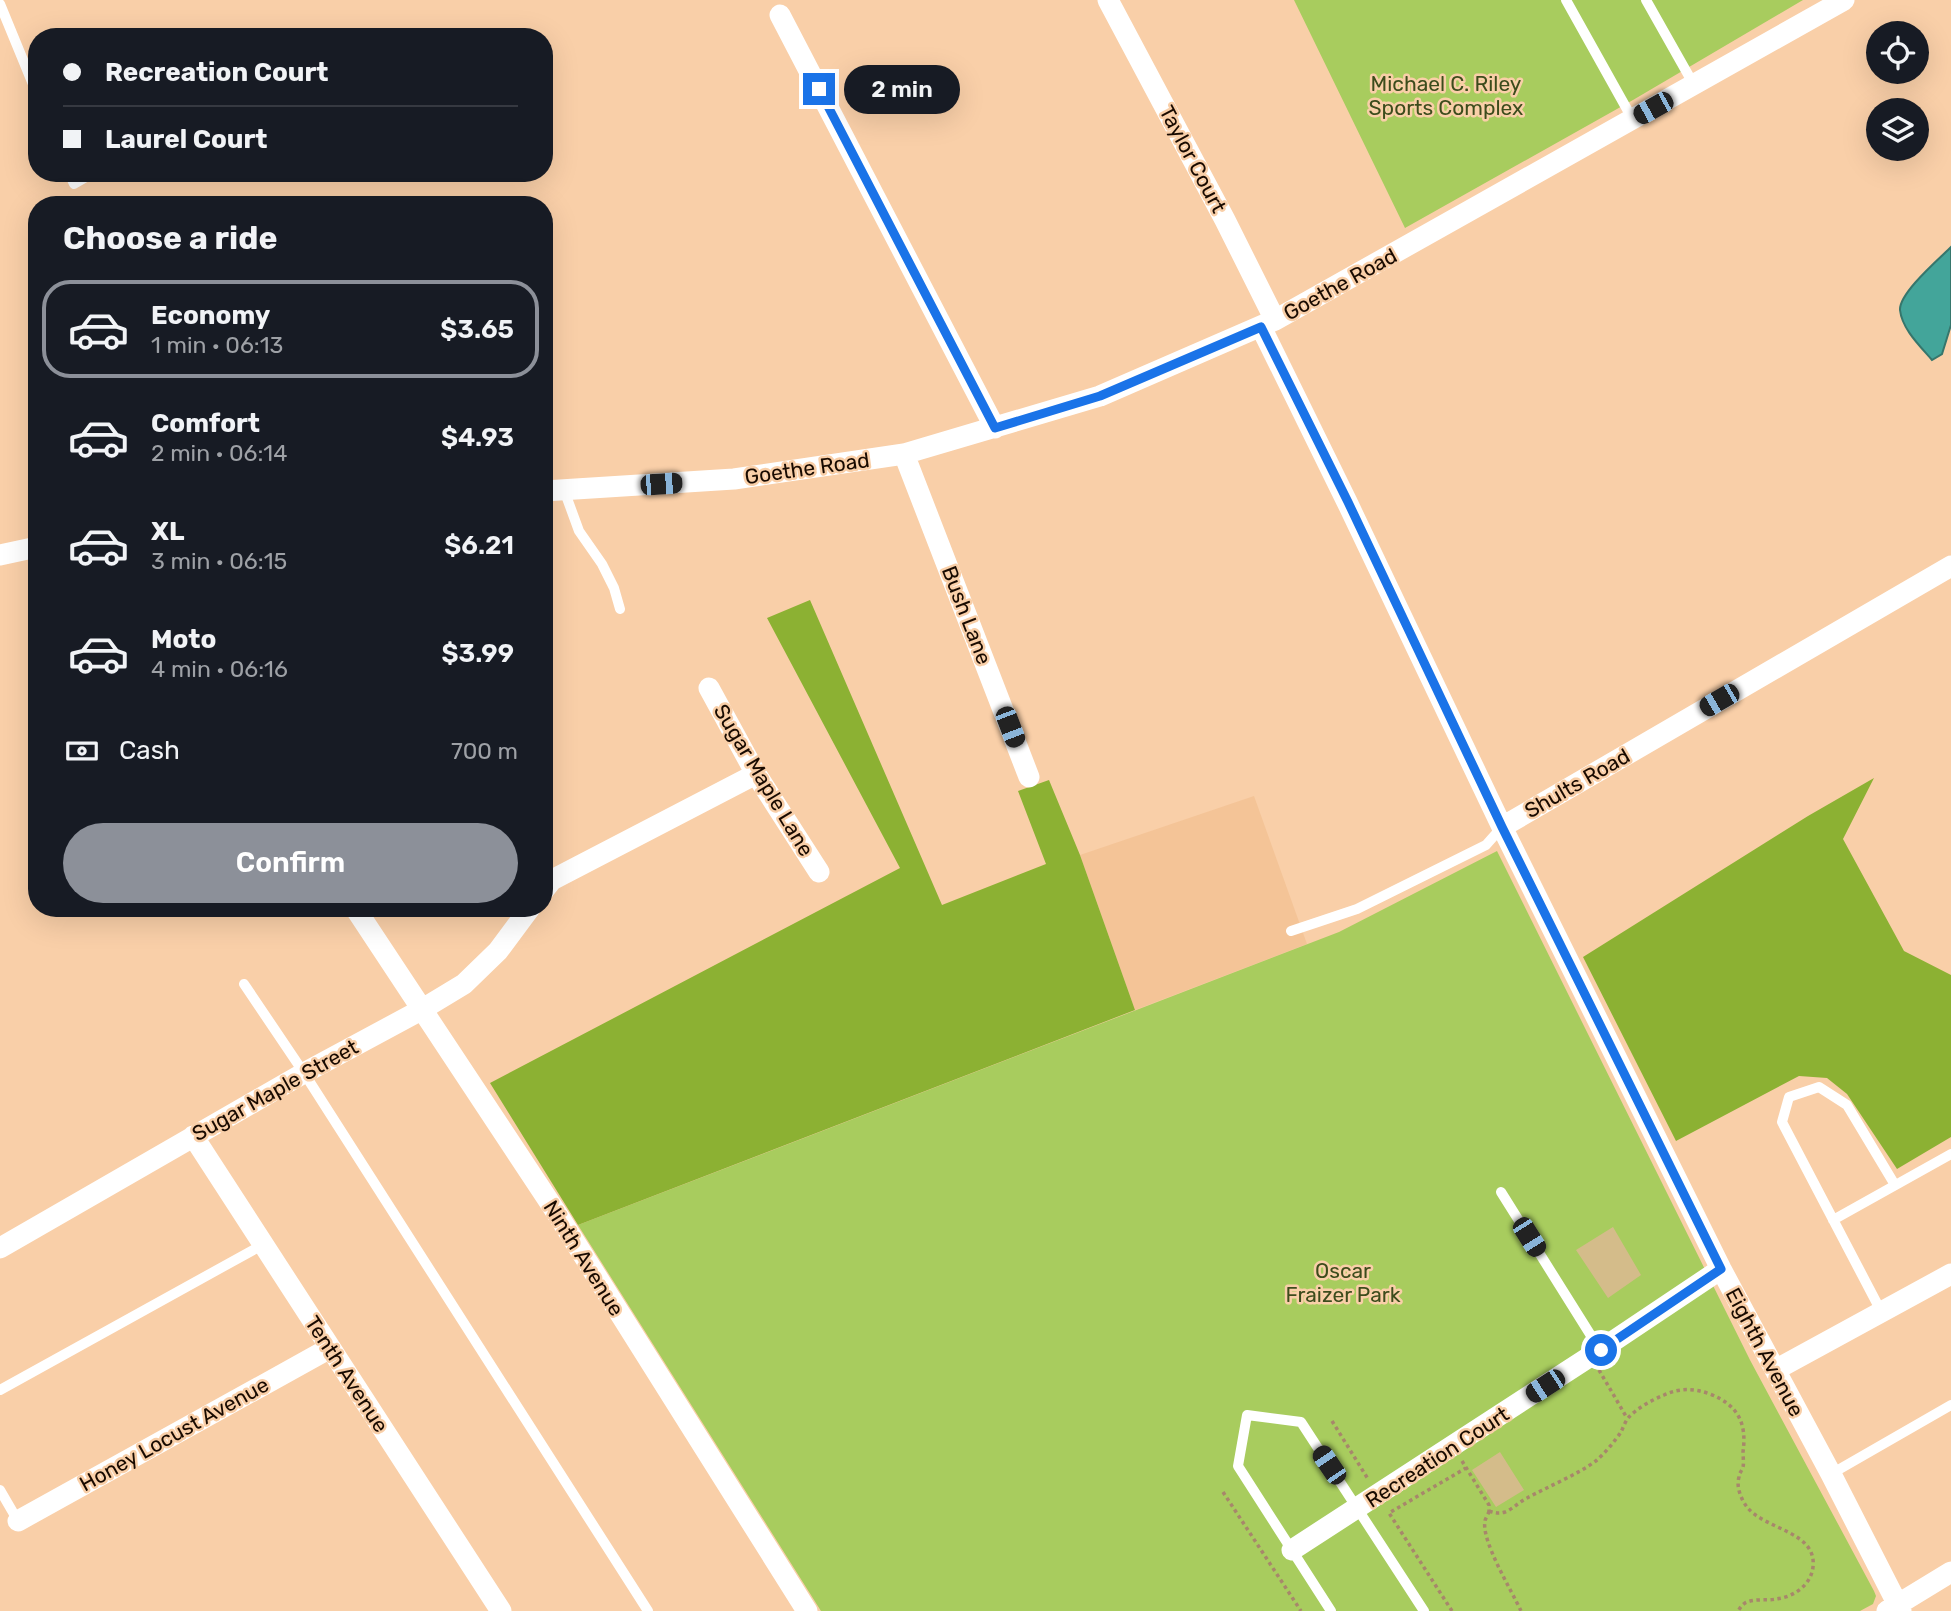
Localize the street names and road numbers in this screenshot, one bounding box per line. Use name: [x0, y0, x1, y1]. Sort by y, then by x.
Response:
street label: Taylor Court: [1154, 101, 1232, 217]
street label: Goethe Road: [1279, 243, 1401, 325]
street label: Goethe Road: [743, 447, 871, 489]
street label: Bush Lane: [937, 562, 997, 668]
street label: Sugar Maple Lane: [709, 699, 819, 861]
street label: Shults Road: [1520, 743, 1634, 823]
street label: Sugar Maple Street: [188, 1034, 362, 1146]
street label: Ninth Avenue: [539, 1196, 629, 1320]
street label: Eighth Avenue: [1721, 1283, 1809, 1421]
street label: Tenth Avenue: [300, 1311, 394, 1437]
street label: Honey Locust Avenue: [75, 1372, 273, 1496]
street label: Recreation Court: [1361, 1401, 1513, 1513]

